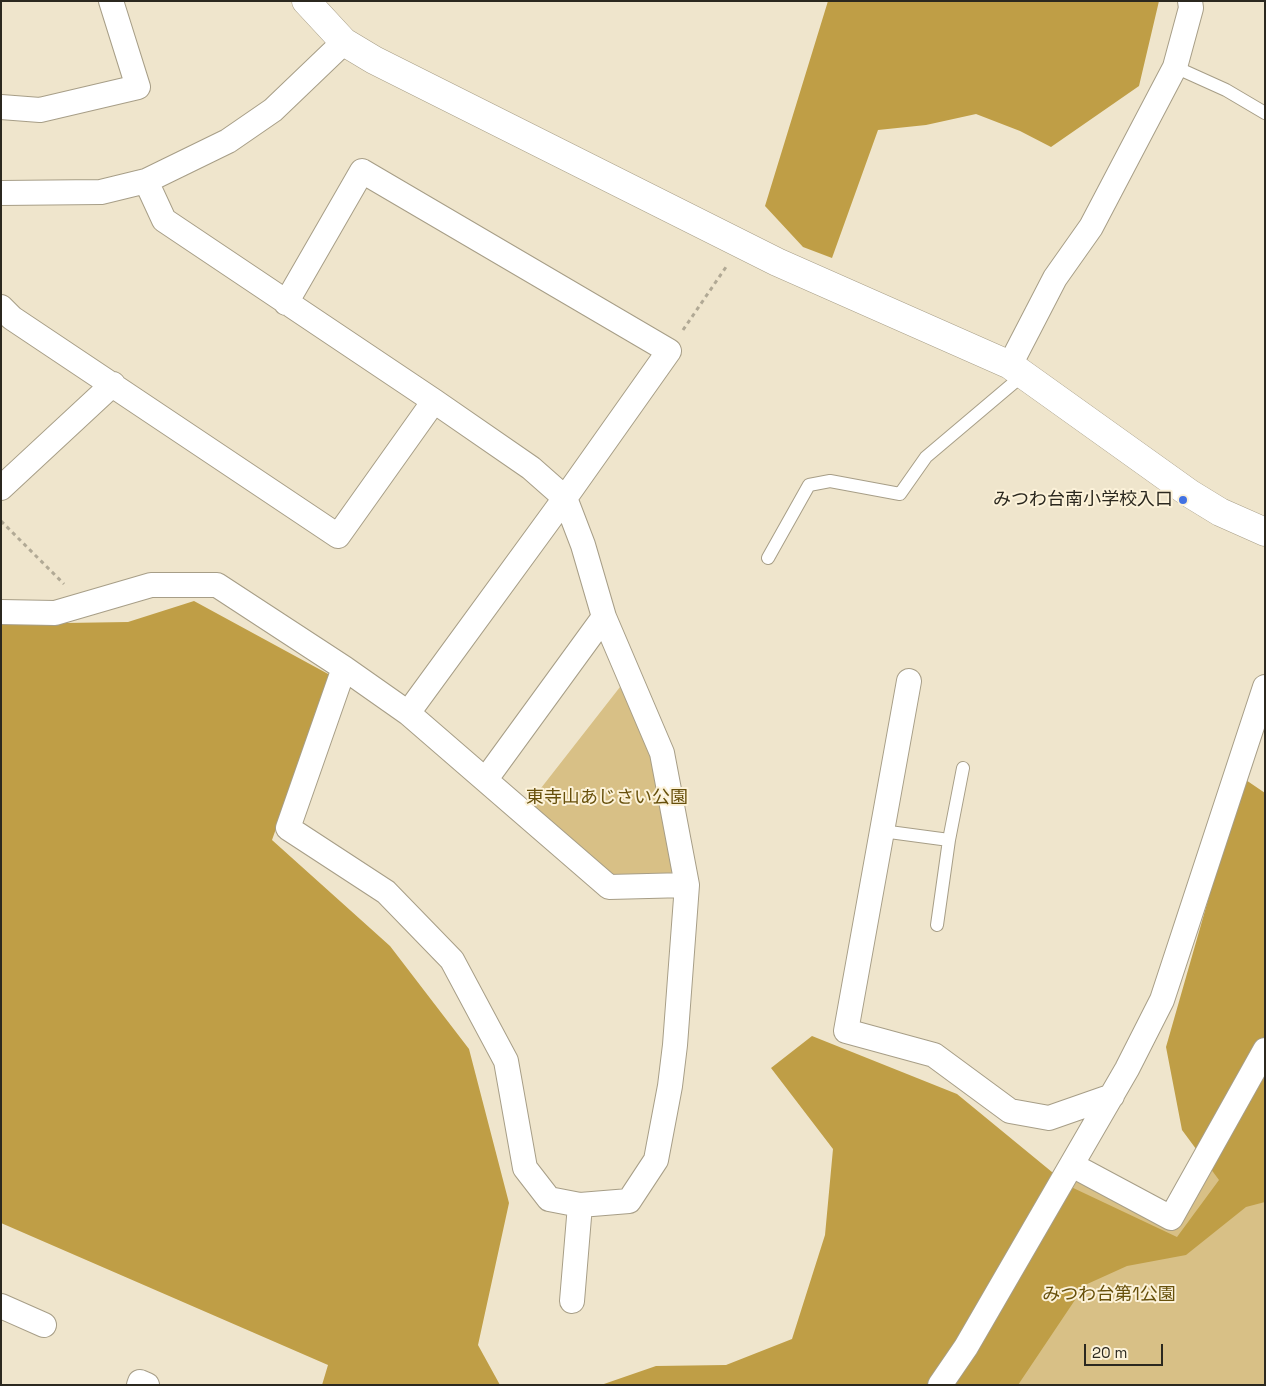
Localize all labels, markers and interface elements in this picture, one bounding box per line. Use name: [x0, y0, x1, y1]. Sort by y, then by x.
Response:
place label: みつわ台南小学校入口: [993, 489, 1173, 511]
marker: みつわ台南小学校入口: [1177, 494, 1189, 506]
park label: 東寺山あじさい公園: [526, 787, 688, 809]
park label: みつわ台第1公園: [1042, 1284, 1176, 1306]
scale bar: [1086, 1334, 1165, 1366]
text: 20 m: [1092, 1343, 1127, 1362]

